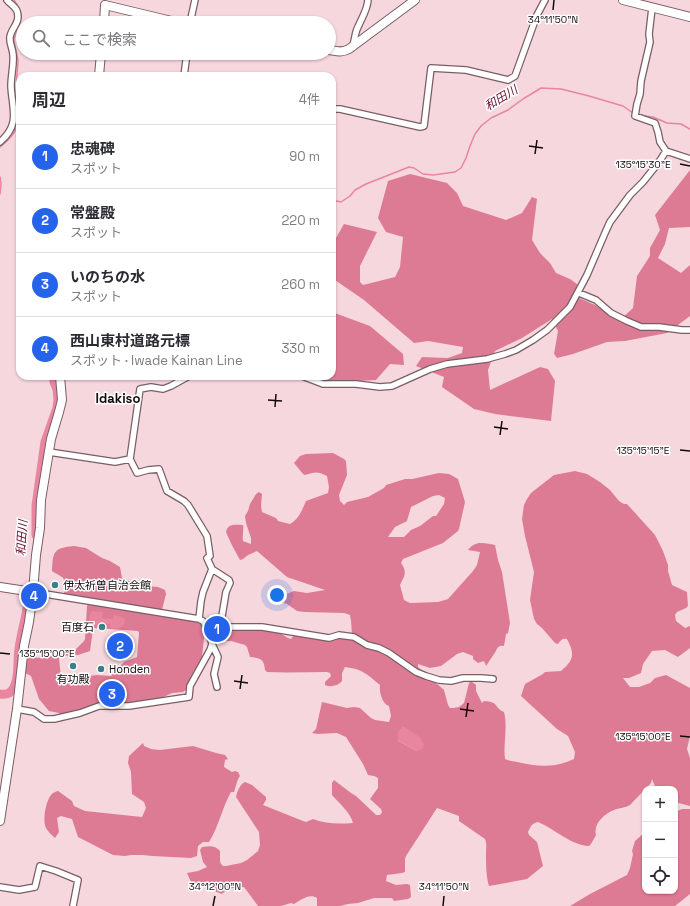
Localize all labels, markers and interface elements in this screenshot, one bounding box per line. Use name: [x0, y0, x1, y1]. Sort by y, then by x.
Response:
text: 34°11'50"N: [528, 13, 578, 26]
search box: [16, 16, 336, 60]
icon: search: [30, 27, 52, 49]
text: ここで検索: [62, 30, 137, 49]
water label: 和田川: [481, 81, 522, 114]
text: 周辺: [32, 89, 66, 111]
text: 4件: [299, 91, 320, 108]
text: 忠魂碑: [70, 139, 115, 158]
text: 1: [42, 148, 48, 165]
text: 90 m: [289, 148, 320, 165]
text: 135°15'30"E: [615, 158, 671, 171]
text: スポット: [70, 160, 122, 177]
text: 常盤殿: [70, 203, 115, 222]
text: 2: [41, 212, 49, 229]
text: 220 m: [281, 212, 320, 229]
text: スポット: [70, 224, 122, 241]
text: いのちの水: [70, 267, 145, 286]
text: 3: [41, 276, 49, 293]
text: 260 m: [281, 276, 320, 293]
text: スポット: [70, 288, 122, 305]
text: 西山東村道路元標: [70, 331, 190, 350]
text: 4: [41, 340, 49, 357]
text: 330 m: [281, 340, 320, 357]
text: スポット · Iwade Kainan Line: [70, 352, 243, 369]
district label: Idakiso: [96, 390, 140, 407]
text: 135°15'15"E: [617, 444, 670, 457]
water label: 和田川: [13, 517, 31, 557]
place label: 伊太祈曽自治会館: [63, 578, 151, 592]
marker: 伊太祈曽自治会館: [50, 580, 60, 590]
pin: 4: [21, 581, 47, 611]
your location: [267, 585, 287, 605]
pin: 1: [204, 614, 230, 644]
place label: 百度石: [61, 620, 94, 634]
marker: 百度石: [97, 622, 107, 632]
pin: 2: [107, 631, 133, 661]
text: 135°15'00"E: [19, 647, 75, 660]
marker: 有功殿: [68, 661, 78, 671]
place label: Honden: [109, 662, 150, 676]
marker: Honden: [96, 664, 106, 674]
place label: 有功殿: [57, 672, 90, 686]
pin: 3: [99, 679, 125, 709]
text: 135°15'00"E: [615, 730, 671, 743]
map controls: [642, 786, 678, 894]
button: +: [642, 786, 678, 822]
button: −: [642, 822, 678, 858]
button: locate: [642, 858, 678, 894]
text: 34°12'00"N: [189, 880, 241, 893]
text: 34°11'50"N: [419, 880, 469, 893]

